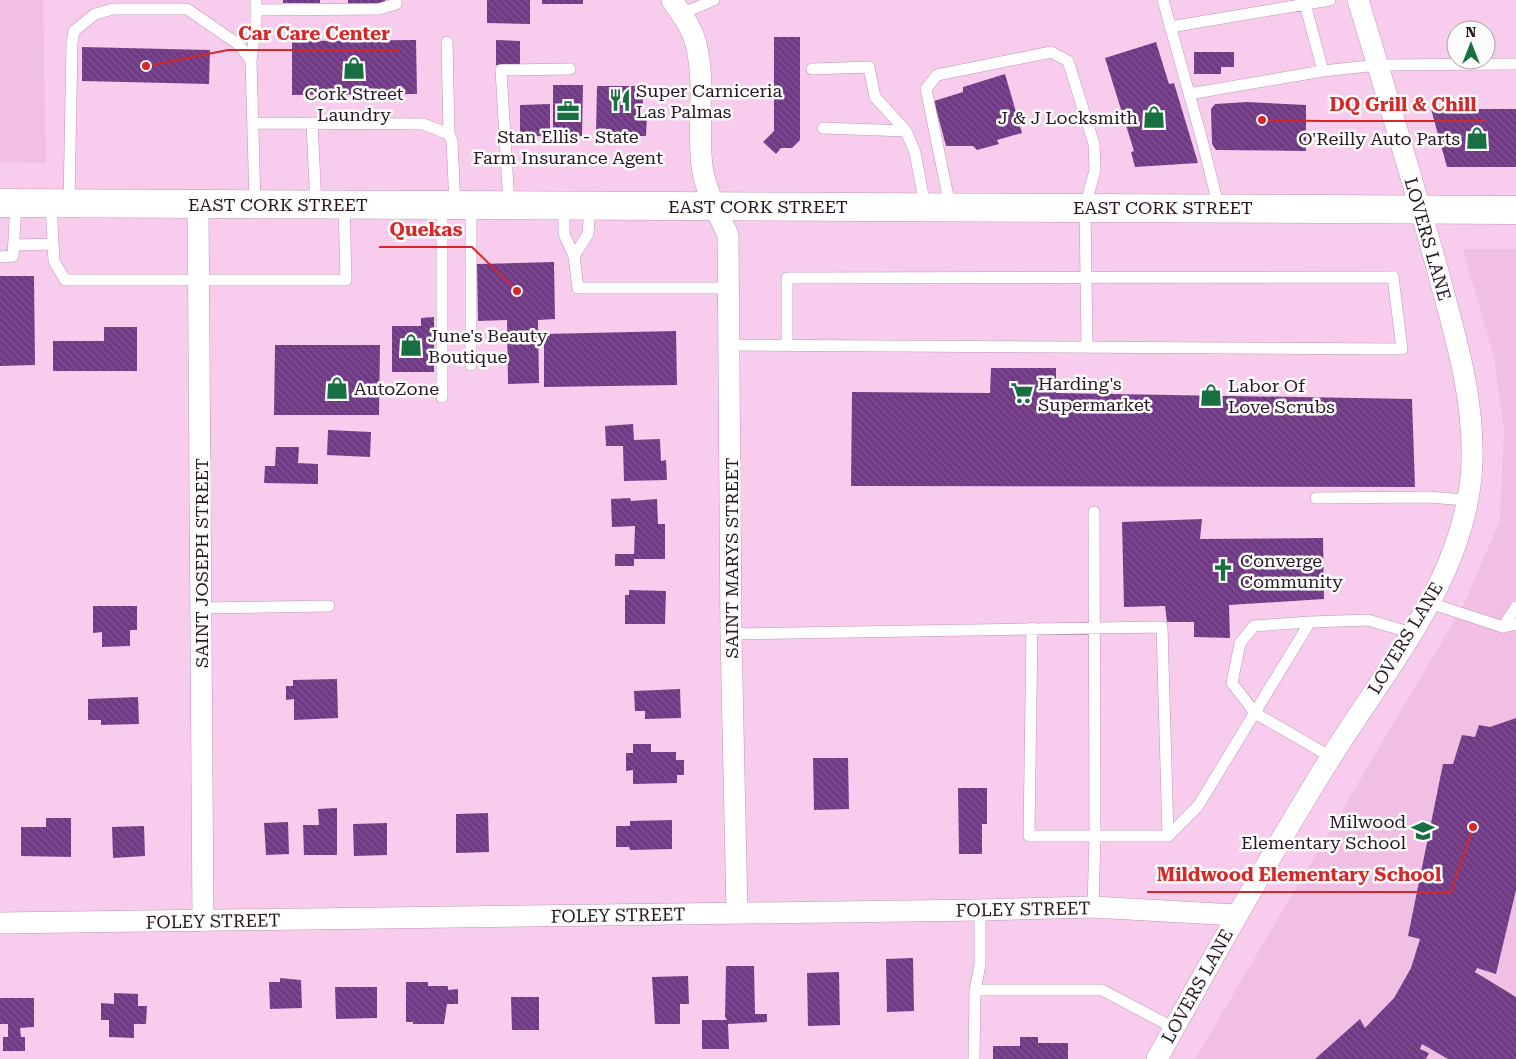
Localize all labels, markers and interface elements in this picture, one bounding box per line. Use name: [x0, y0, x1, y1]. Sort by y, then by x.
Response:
callout: Car Care Center: [228, 16, 400, 50]
north arrow: [1446, 20, 1496, 70]
text: Car Care Center: [238, 22, 390, 45]
text: N: [1466, 24, 1477, 40]
shop icon: Cork Street Laundry: [341, 55, 367, 81]
place label: Super Carniceria Las Palmas: [636, 80, 783, 122]
place label: Cork Street Laundry: [304, 83, 404, 125]
restaurant icon: Super Carniceria Las Palmas: [607, 87, 633, 113]
callout: DQ Grill & Chill: [1320, 87, 1486, 121]
text: DQ Grill & Chill: [1330, 93, 1476, 116]
office icon: Stan Ellis - State Farm Insurance Agent: [555, 98, 581, 124]
shop icon: J & J Locksmith: [1141, 104, 1167, 130]
place label: J & J Locksmith: [998, 107, 1138, 128]
shop icon: O'Reilly Auto Parts: [1464, 125, 1490, 151]
place label: Stan Ellis - State Farm Insurance Agent: [473, 126, 663, 168]
place label: O'Reilly Auto Parts: [1298, 128, 1460, 149]
street label: LOVERS LANE: [1400, 175, 1456, 303]
street label: EAST CORK STREET: [188, 194, 368, 215]
street label: EAST CORK STREET: [668, 196, 848, 217]
street label: EAST CORK STREET: [1073, 197, 1253, 218]
callout: Quekas: [379, 213, 472, 247]
text: Quekas: [390, 218, 463, 241]
place label: June's Beauty Boutique: [428, 325, 548, 367]
shop icon: June's Beauty Boutique: [398, 332, 424, 358]
place label: Harding's Supermarket: [1038, 373, 1151, 415]
shop icon: AutoZone: [324, 375, 350, 401]
place label: Labor Of Love Scrubs: [1228, 375, 1335, 417]
place label: AutoZone: [354, 378, 439, 399]
supermarket icon: Harding's Supermarket: [1009, 380, 1035, 406]
shop icon: Labor Of Love Scrubs: [1198, 382, 1224, 408]
street label: SAINT MARYS STREET: [721, 457, 742, 659]
street label: SAINT JOSEPH STREET: [191, 458, 212, 668]
place label: Converge Community: [1240, 550, 1343, 592]
church icon: Converge Community: [1210, 557, 1236, 583]
street label: LOVERS LANE: [1363, 578, 1447, 698]
place label: Milwood Elementary School: [1241, 811, 1406, 853]
school or university icon: Milwood Elementary School: [1410, 818, 1436, 844]
callout: Mildwood Elementary School: [1147, 858, 1451, 892]
text: Mildwood Elementary School: [1157, 863, 1441, 886]
street label: FOLEY STREET: [955, 897, 1091, 921]
street label: FOLEY STREET: [550, 903, 686, 927]
street label: FOLEY STREET: [145, 909, 281, 933]
street label: LOVERS LANE: [1157, 925, 1237, 1047]

